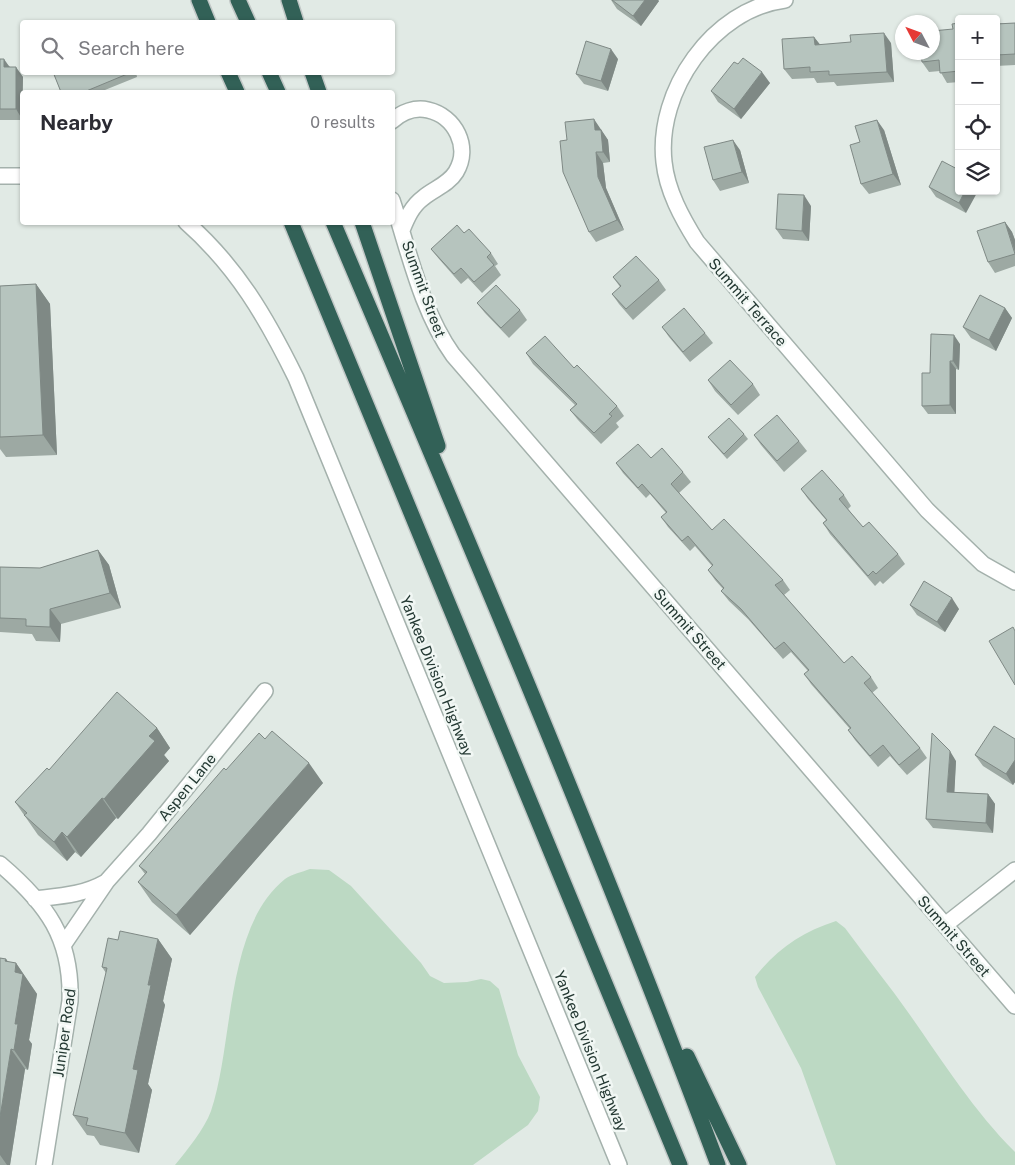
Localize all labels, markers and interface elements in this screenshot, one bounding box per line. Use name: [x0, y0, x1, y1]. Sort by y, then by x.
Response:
north arrow: [895, 15, 940, 60]
map controls: [955, 15, 1000, 195]
button: +: [955, 15, 1000, 60]
search box: [20, 20, 395, 75]
icon: search: [38, 34, 66, 62]
text: Search here: [78, 37, 185, 59]
button: −: [955, 60, 1000, 105]
button: locate: [955, 105, 1000, 150]
text: Nearby: [40, 110, 113, 135]
text: 0 results: [310, 113, 375, 132]
button: layers: [955, 150, 1000, 195]
street label: Summit Street: [399, 238, 449, 340]
street label: Summit Terrace: [705, 255, 791, 349]
street label: Summit Street: [650, 585, 730, 673]
street label: Yankee Division Highway: [397, 593, 477, 759]
street label: Aspen Lane: [155, 750, 219, 824]
street label: Summit Street: [914, 892, 994, 980]
street label: Yankee Division Highway: [551, 968, 631, 1134]
street label: Juniper Road: [49, 987, 79, 1079]

